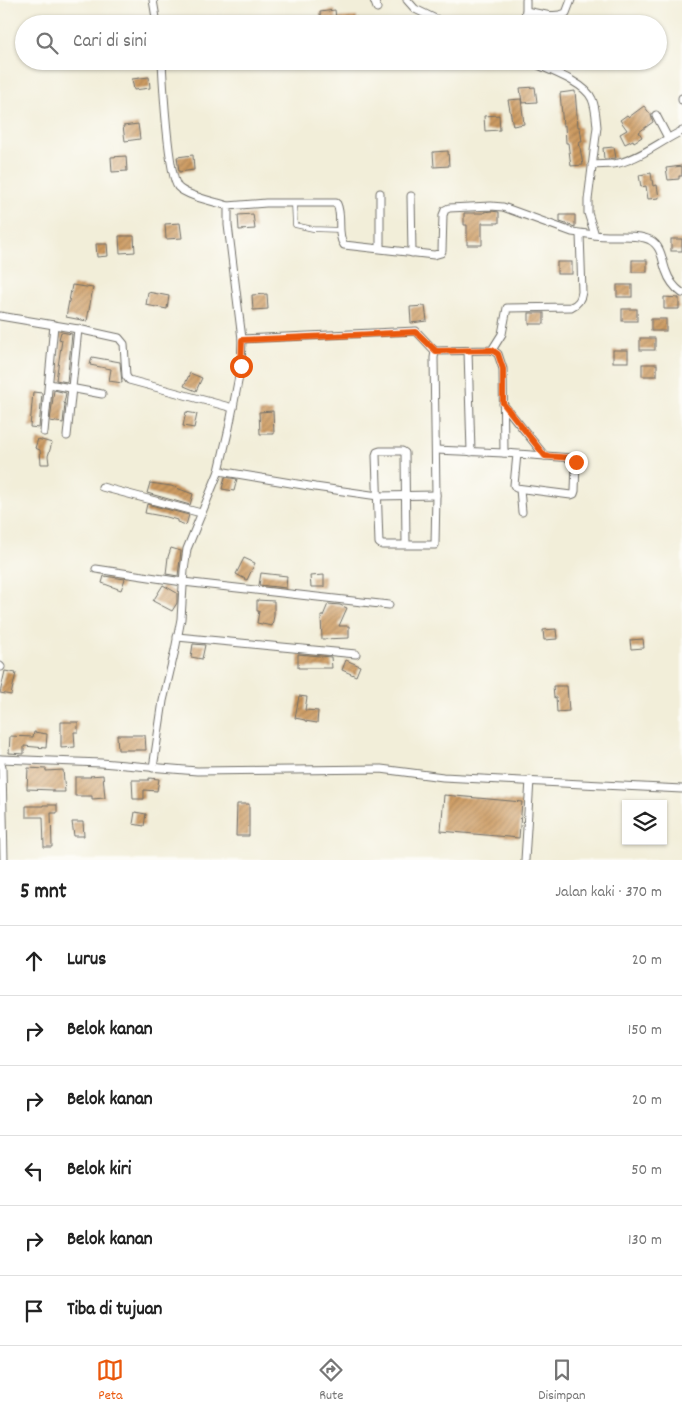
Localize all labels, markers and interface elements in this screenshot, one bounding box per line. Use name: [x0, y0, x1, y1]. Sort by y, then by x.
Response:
search box: [15, 15, 667, 70]
icon: search: [33, 29, 61, 57]
text: Cari di sini: [73, 29, 147, 56]
route start: [230, 355, 253, 378]
route end: [565, 451, 588, 474]
map controls: [622, 800, 667, 845]
button: layers: [622, 800, 667, 845]
text: 5 mnt: [20, 878, 66, 908]
text: Jalan kaki · 370 m: [555, 881, 662, 904]
icon: ahead: [20, 947, 48, 975]
text: Lurus: [67, 947, 106, 974]
text: 20 m: [632, 949, 662, 972]
icon: right: [20, 1017, 48, 1045]
text: Belok kanan: [67, 1017, 153, 1044]
text: 150 m: [628, 1019, 662, 1042]
icon: right: [20, 1087, 48, 1115]
text: Belok kanan: [67, 1087, 153, 1114]
text: 20 m: [632, 1089, 662, 1112]
icon: left: [20, 1157, 48, 1185]
text: Belok kiri: [67, 1157, 131, 1184]
text: 50 m: [631, 1159, 662, 1182]
icon: right: [20, 1227, 48, 1255]
text: Belok kanan: [67, 1227, 153, 1254]
text: 130 m: [628, 1229, 662, 1252]
icon: arrive: [20, 1297, 48, 1325]
text: Tiba di tujuan: [67, 1297, 162, 1324]
tab: Peta: [96, 1356, 124, 1406]
tab: Rute: [317, 1356, 345, 1406]
tab: Disimpan: [538, 1356, 586, 1406]

